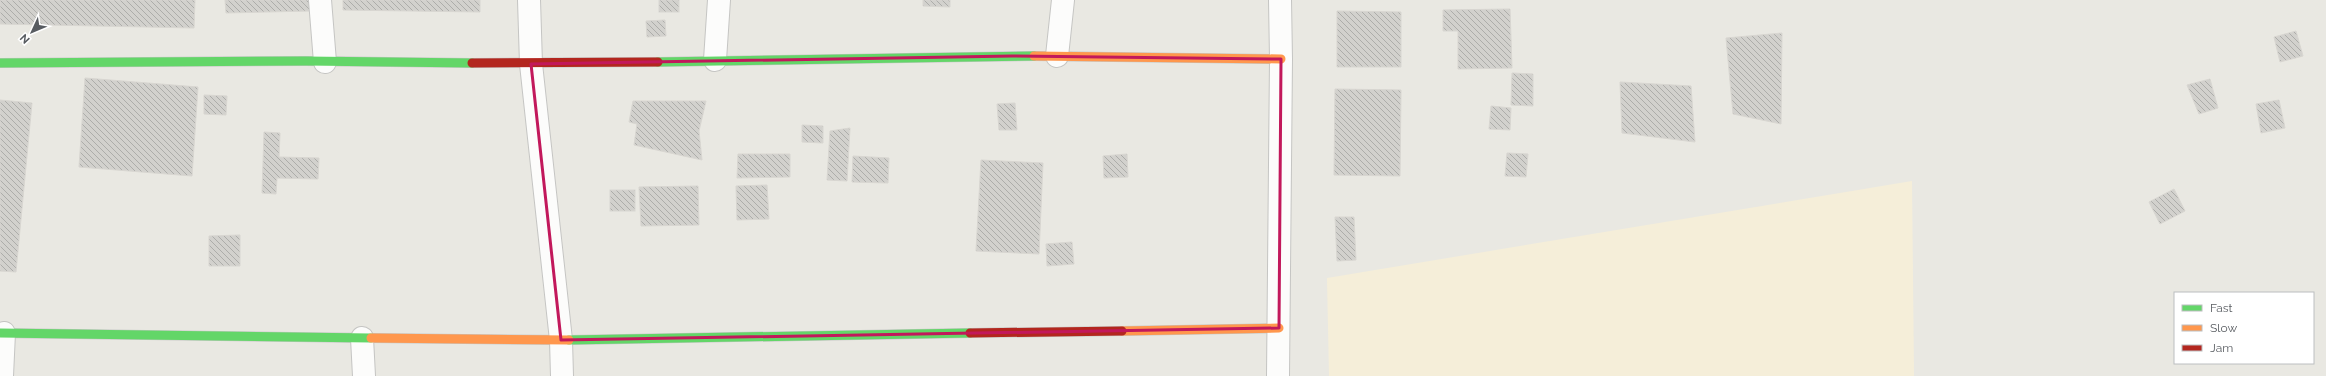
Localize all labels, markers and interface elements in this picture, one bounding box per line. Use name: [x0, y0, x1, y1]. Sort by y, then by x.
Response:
north arrow: [12, 12, 52, 52]
text: N: [18, 31, 33, 46]
legend: [2174, 292, 2314, 364]
text: Fast: [2210, 301, 2233, 315]
text: Slow: [2210, 321, 2237, 335]
text: Jam: [2210, 341, 2233, 355]

